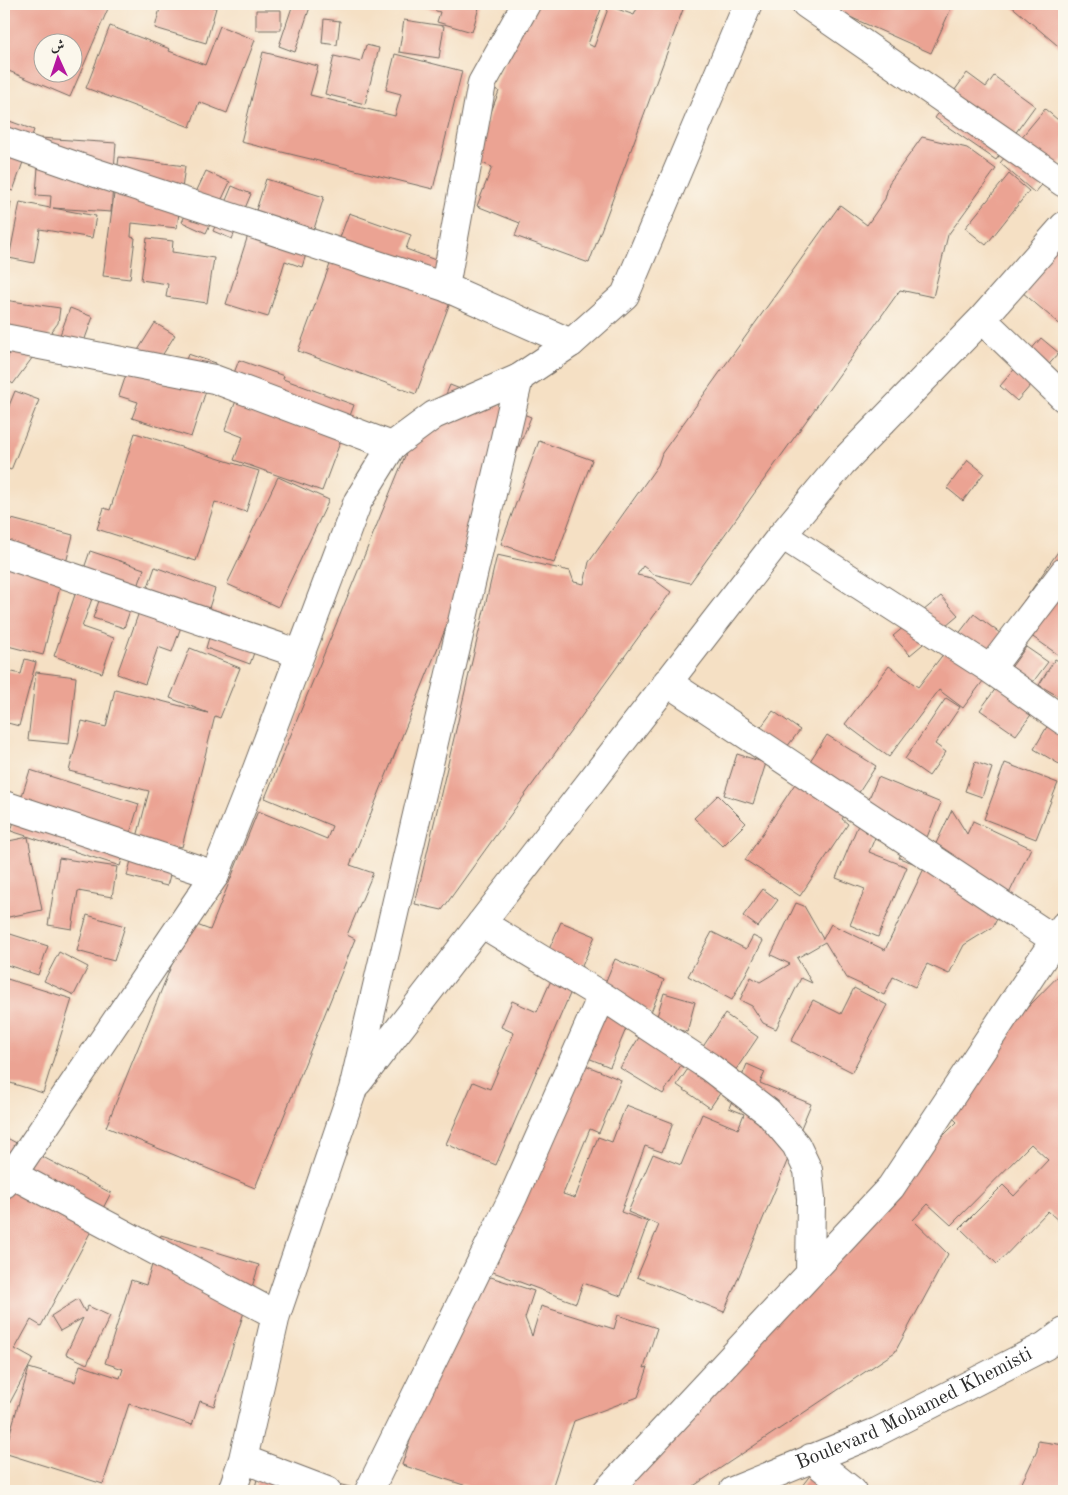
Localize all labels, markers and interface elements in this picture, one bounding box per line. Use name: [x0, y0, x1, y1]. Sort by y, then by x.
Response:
north arrow: [32, 32, 82, 82]
text: ش: [50, 39, 65, 53]
street label: Boulevard Mohamed Khemisti: [793, 1344, 1036, 1474]

